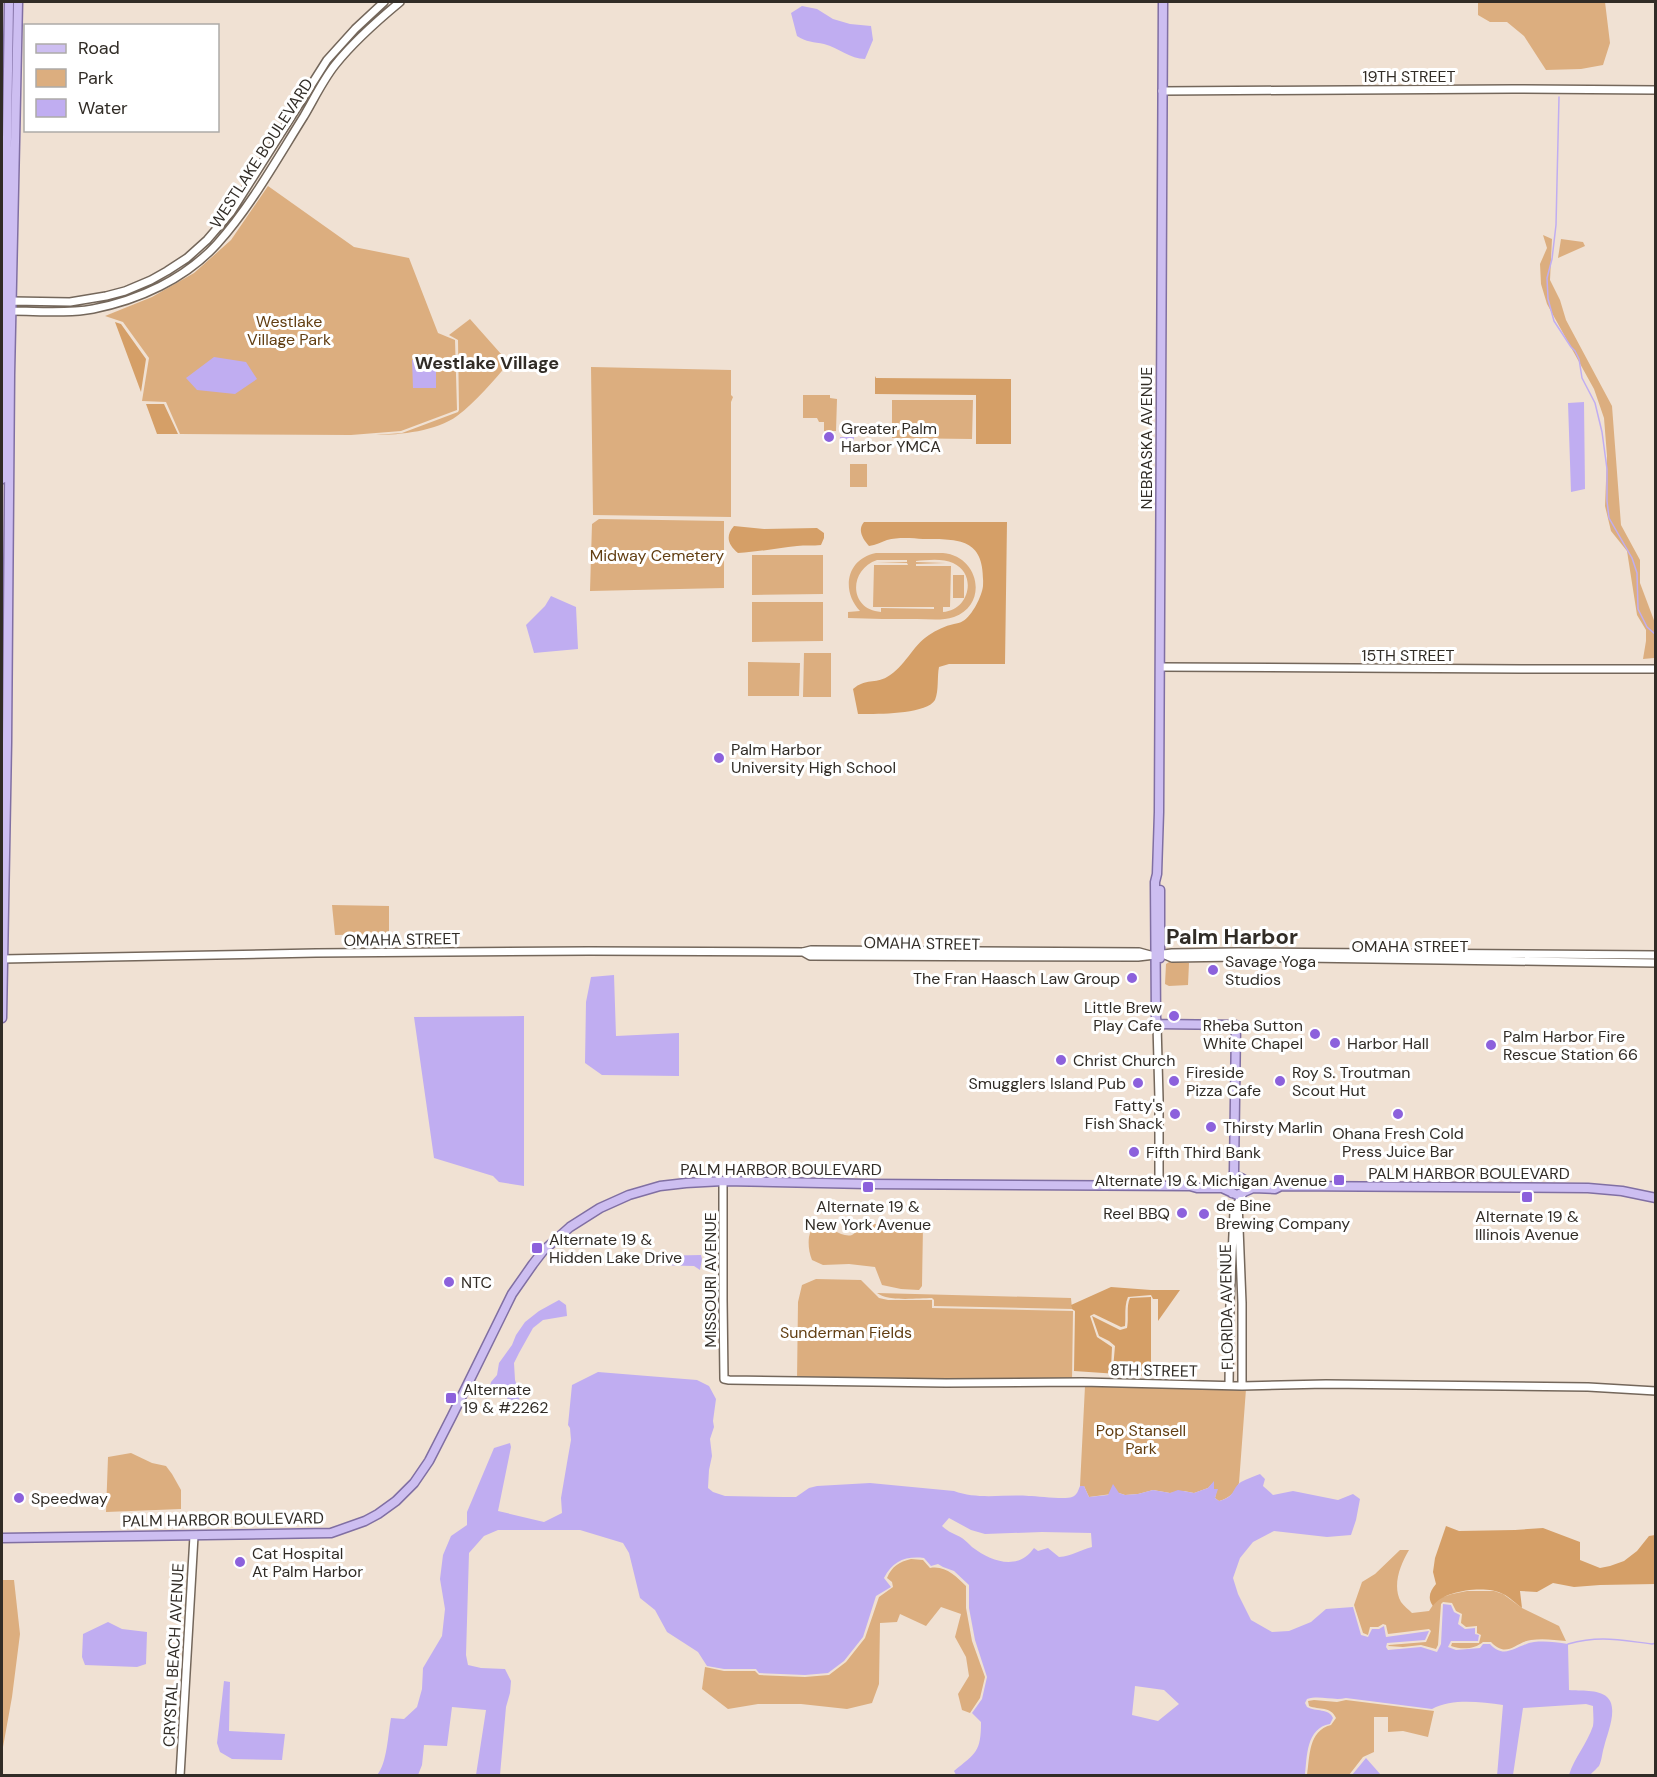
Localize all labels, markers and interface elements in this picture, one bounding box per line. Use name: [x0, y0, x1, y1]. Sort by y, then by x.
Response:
legend: [24, 24, 219, 132]
text: Road: [78, 36, 120, 60]
text: Park: [78, 66, 114, 90]
street label: 19TH STREET: [1362, 66, 1456, 87]
street label: WESTLAKE BOULEVARD: [205, 74, 318, 232]
text: Water: [78, 96, 128, 120]
park label: Westlake Village Park: [247, 311, 331, 350]
district label: Westlake Village: [415, 351, 559, 375]
street label: NEBRASKA AVENUE: [1136, 367, 1157, 509]
place label: Greater Palm Harbor YMCA: [841, 418, 941, 457]
marker: Greater Palm Harbor YMCA: [822, 430, 836, 444]
park label: Midway Cemetery: [590, 545, 724, 566]
street label: 15TH STREET: [1361, 645, 1455, 666]
place label: Palm Harbor University High School: [731, 739, 896, 778]
marker: Palm Harbor University High School: [712, 751, 726, 765]
district label: Palm Harbor: [1166, 922, 1298, 951]
street label: OMAHA STREET: [343, 928, 461, 951]
street label: OMAHA STREET: [863, 932, 981, 955]
street label: OMAHA STREET: [1352, 936, 1468, 957]
place label: Savage Yoga Studios: [1225, 951, 1316, 990]
marker: Savage Yoga Studios: [1206, 963, 1220, 977]
place label: The Fran Haasch Law Group: [913, 968, 1120, 989]
marker: The Fran Haasch Law Group: [1125, 971, 1139, 985]
place label: Little Brew Play Cafe: [1084, 997, 1162, 1036]
marker: Little Brew Play Cafe: [1167, 1009, 1181, 1023]
place label: Rheba Sutton White Chapel: [1203, 1015, 1303, 1054]
place label: Palm Harbor Fire Rescue Station 66: [1503, 1026, 1638, 1065]
marker: Rheba Sutton White Chapel: [1308, 1027, 1322, 1041]
place label: Harbor Hall: [1347, 1033, 1429, 1054]
marker: Harbor Hall: [1328, 1036, 1342, 1050]
marker: Palm Harbor Fire Rescue Station 66: [1484, 1038, 1498, 1052]
place label: Christ Church: [1073, 1050, 1175, 1071]
marker: Christ Church: [1054, 1053, 1068, 1067]
place label: Fireside Pizza Cafe: [1186, 1062, 1261, 1101]
place label: Roy S. Troutman Scout Hut: [1292, 1062, 1410, 1101]
place label: Smugglers Island Pub: [969, 1073, 1126, 1094]
marker: Fireside Pizza Cafe: [1167, 1074, 1181, 1088]
marker: Roy S. Troutman Scout Hut: [1273, 1074, 1287, 1088]
marker: Smugglers Island Pub: [1131, 1076, 1145, 1090]
place label: Fatty's Fish Shack: [1085, 1095, 1163, 1134]
marker: Fatty's Fish Shack: [1168, 1107, 1182, 1121]
marker: Ohana Fresh Cold Press Juice Bar: [1391, 1107, 1405, 1121]
place label: Thirsty Marlin: [1223, 1117, 1323, 1138]
marker: Thirsty Marlin: [1204, 1120, 1218, 1134]
place label: Ohana Fresh Cold Press Juice Bar: [1332, 1123, 1464, 1162]
place label: Fifth Third Bank: [1146, 1142, 1261, 1163]
marker: Fifth Third Bank: [1127, 1145, 1141, 1159]
street label: PALM HARBOR BOULEVARD: [680, 1159, 882, 1180]
street label: PALM HARBOR BOULEVARD: [1368, 1163, 1570, 1184]
place label: Alternate 19 & Michigan Avenue: [1094, 1170, 1327, 1191]
marker: Alternate 19 & Michigan Avenue: [1332, 1173, 1346, 1187]
marker: Alternate 19 & New York Avenue: [861, 1180, 875, 1194]
marker: Alternate 19 & Illinois Avenue: [1520, 1190, 1534, 1204]
place label: de Bine Brewing Company: [1216, 1195, 1350, 1234]
place label: Alternate 19 & New York Avenue: [805, 1196, 931, 1235]
place label: Reel BBQ: [1103, 1203, 1170, 1224]
marker: Reel BBQ: [1175, 1206, 1189, 1220]
place label: Alternate 19 & Illinois Avenue: [1475, 1206, 1579, 1245]
marker: de Bine Brewing Company: [1197, 1207, 1211, 1221]
street label: MISSOURI AVENUE: [700, 1212, 721, 1348]
place label: Alternate 19 & Hidden Lake Drive: [549, 1229, 682, 1268]
marker: Alternate 19 & Hidden Lake Drive: [530, 1241, 544, 1255]
street label: FLORIDA AVENUE: [1215, 1244, 1238, 1370]
place label: NTC: [461, 1272, 492, 1293]
marker: NTC: [442, 1275, 456, 1289]
park label: Sunderman Fields: [780, 1322, 912, 1343]
street label: 8TH STREET: [1110, 1359, 1198, 1382]
place label: Alternate 19 & #2262: [463, 1379, 548, 1418]
marker: Alternate 19 & #2262: [444, 1391, 458, 1405]
park label: Pop Stansell Park: [1096, 1420, 1186, 1459]
place label: Speedway: [31, 1488, 108, 1509]
marker: Speedway: [12, 1491, 26, 1505]
street label: PALM HARBOR BOULEVARD: [122, 1507, 324, 1532]
place label: Cat Hospital At Palm Harbor: [252, 1543, 363, 1582]
marker: Cat Hospital At Palm Harbor: [233, 1555, 247, 1569]
street label: CRYSTAL BEACH AVENUE: [158, 1563, 189, 1747]

